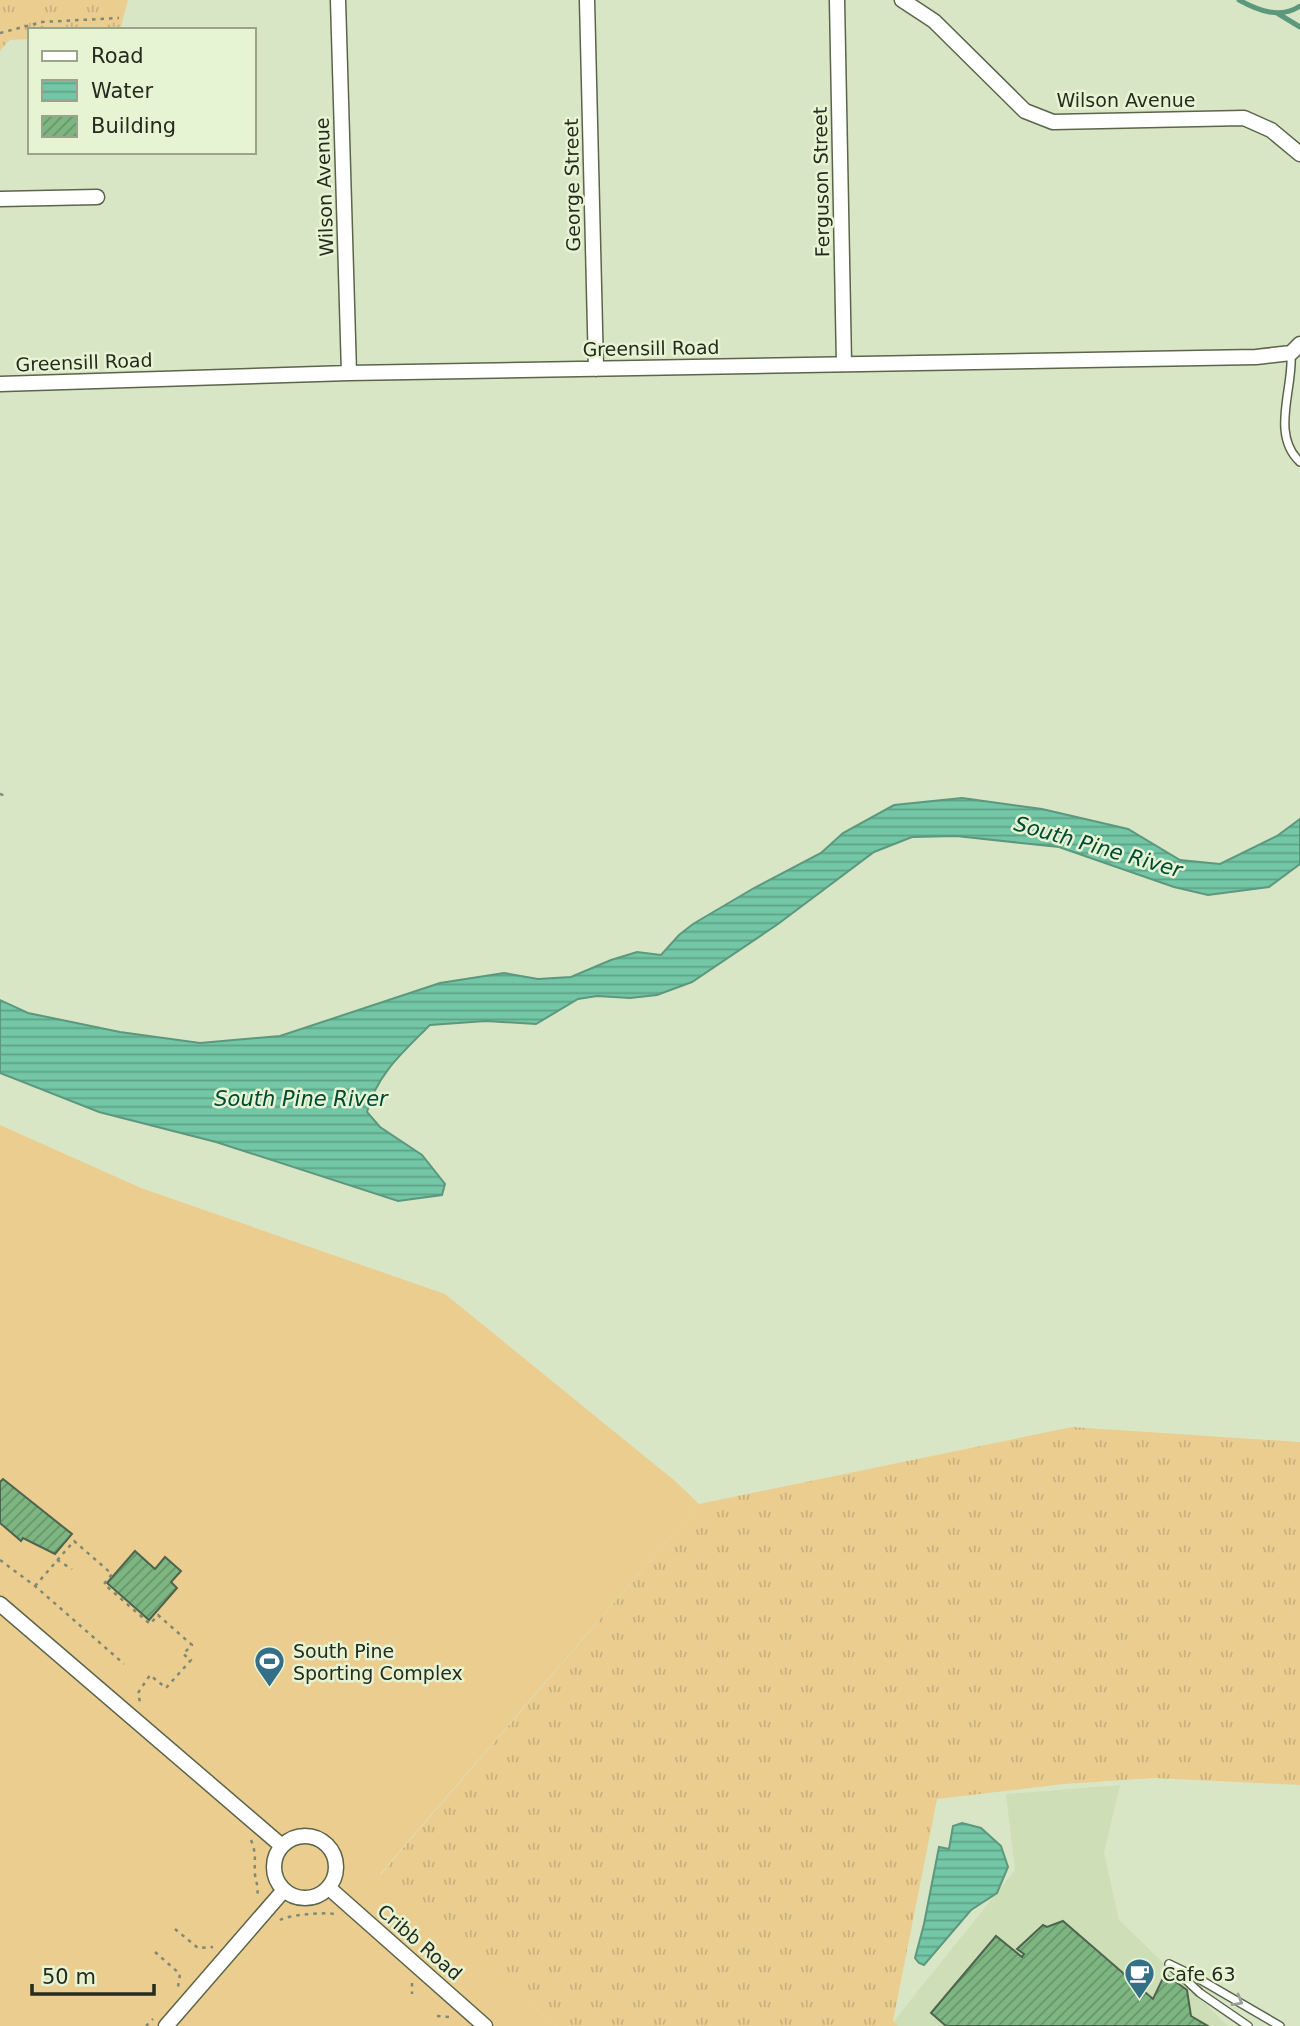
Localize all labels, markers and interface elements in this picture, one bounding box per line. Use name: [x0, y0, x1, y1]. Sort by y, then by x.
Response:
legend: [28, 28, 256, 154]
text: Road: [91, 44, 144, 68]
text: Water: [91, 79, 153, 103]
street label: Wilson Avenue: [1056, 89, 1196, 111]
street label: Ferguson Street: [809, 107, 833, 257]
text: Building: [91, 114, 176, 138]
street label: Wilson Avenue: [311, 117, 337, 257]
street label: George Street: [560, 118, 584, 252]
street label: Greensill Road: [582, 336, 720, 360]
street label: Greensill Road: [15, 349, 153, 375]
water label: South Pine River: [1011, 812, 1186, 883]
water label: South Pine River: [214, 1087, 389, 1111]
place label: South Pine Sporting Complex: [293, 1640, 463, 1684]
sports icon: South Pine Sporting Complex: [253, 1645, 287, 1689]
street label: Cribb Road: [373, 1900, 467, 1984]
scale bar: [32, 1952, 154, 1996]
cafe icon: Cafe 63: [1122, 1957, 1156, 2001]
place label: Cafe 63: [1162, 1963, 1236, 1985]
text: 50 m: [42, 1965, 96, 1989]
one-way arrow: [1231, 1993, 1244, 2006]

